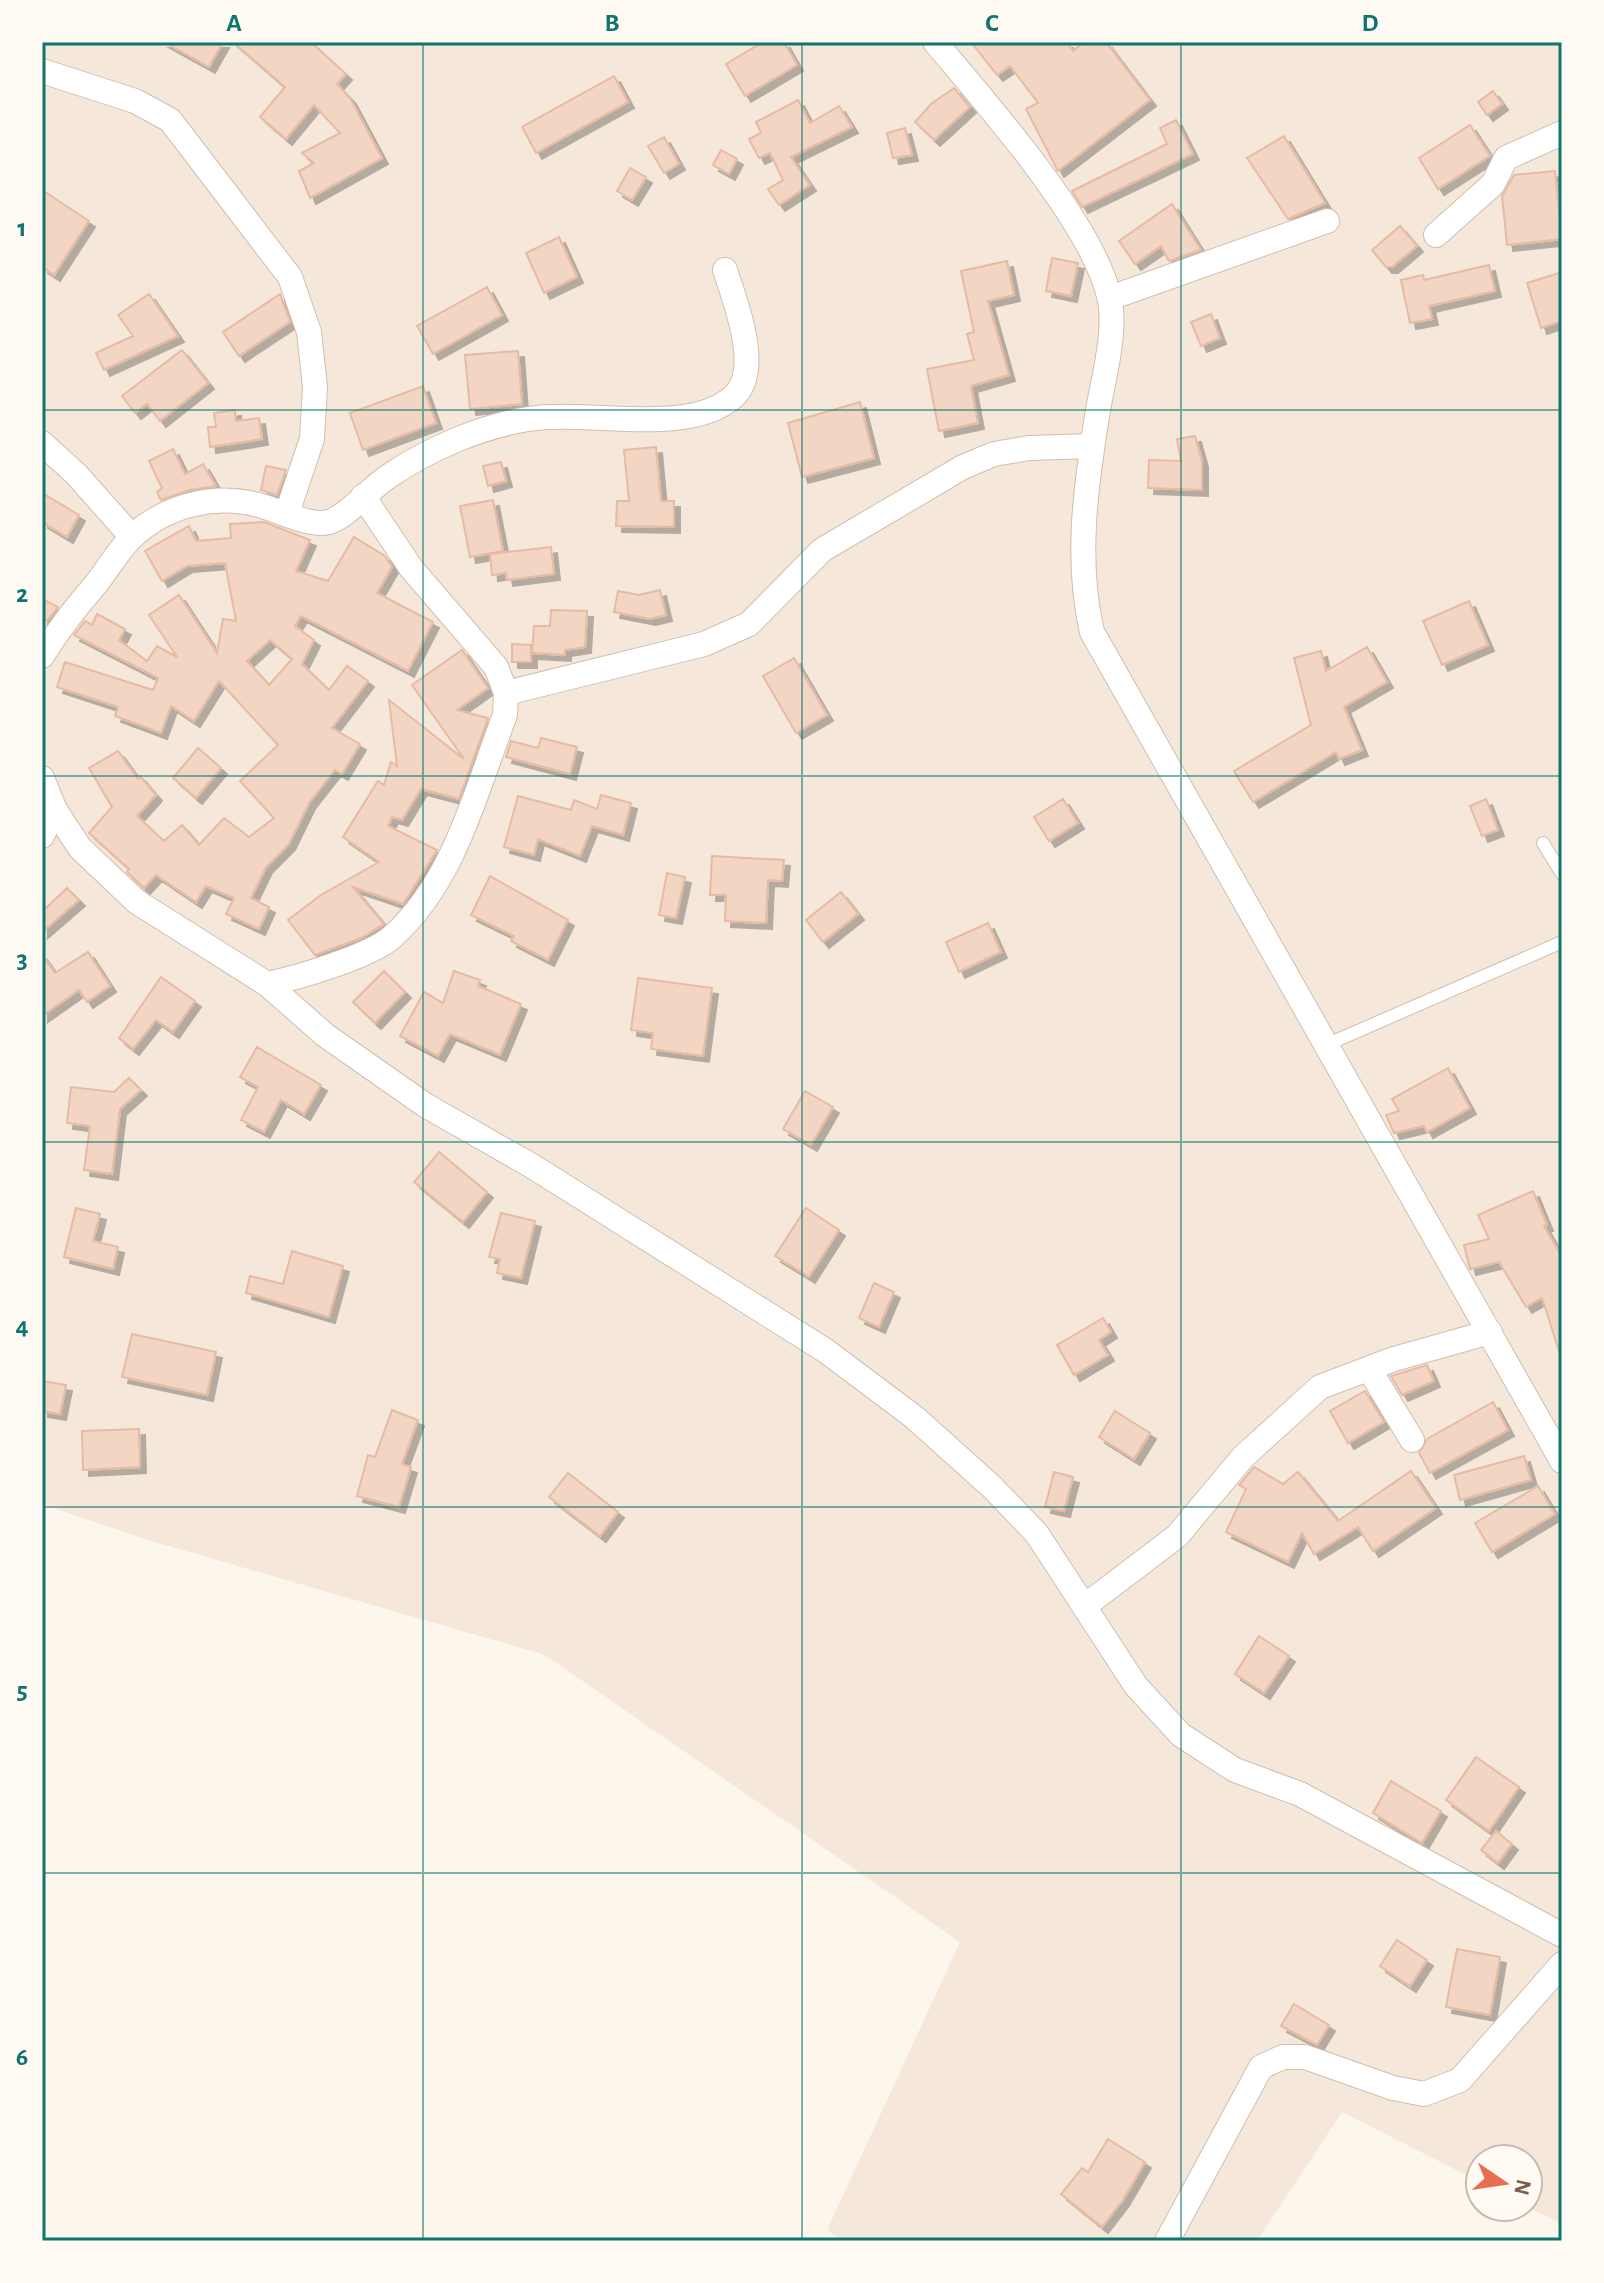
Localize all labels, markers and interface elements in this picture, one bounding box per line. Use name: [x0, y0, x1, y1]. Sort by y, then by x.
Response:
text: A: [226, 10, 242, 36]
text: B: [604, 10, 620, 36]
text: C: [985, 10, 999, 36]
text: D: [1361, 10, 1379, 36]
text: 1: [17, 215, 27, 241]
text: 2: [16, 581, 28, 607]
text: 3: [16, 947, 28, 973]
text: 4: [15, 1313, 29, 1339]
text: 5: [16, 1678, 28, 1704]
text: 6: [16, 2044, 28, 2070]
north arrow: [1464, 2143, 1544, 2223]
text: N: [1510, 2177, 1535, 2197]

